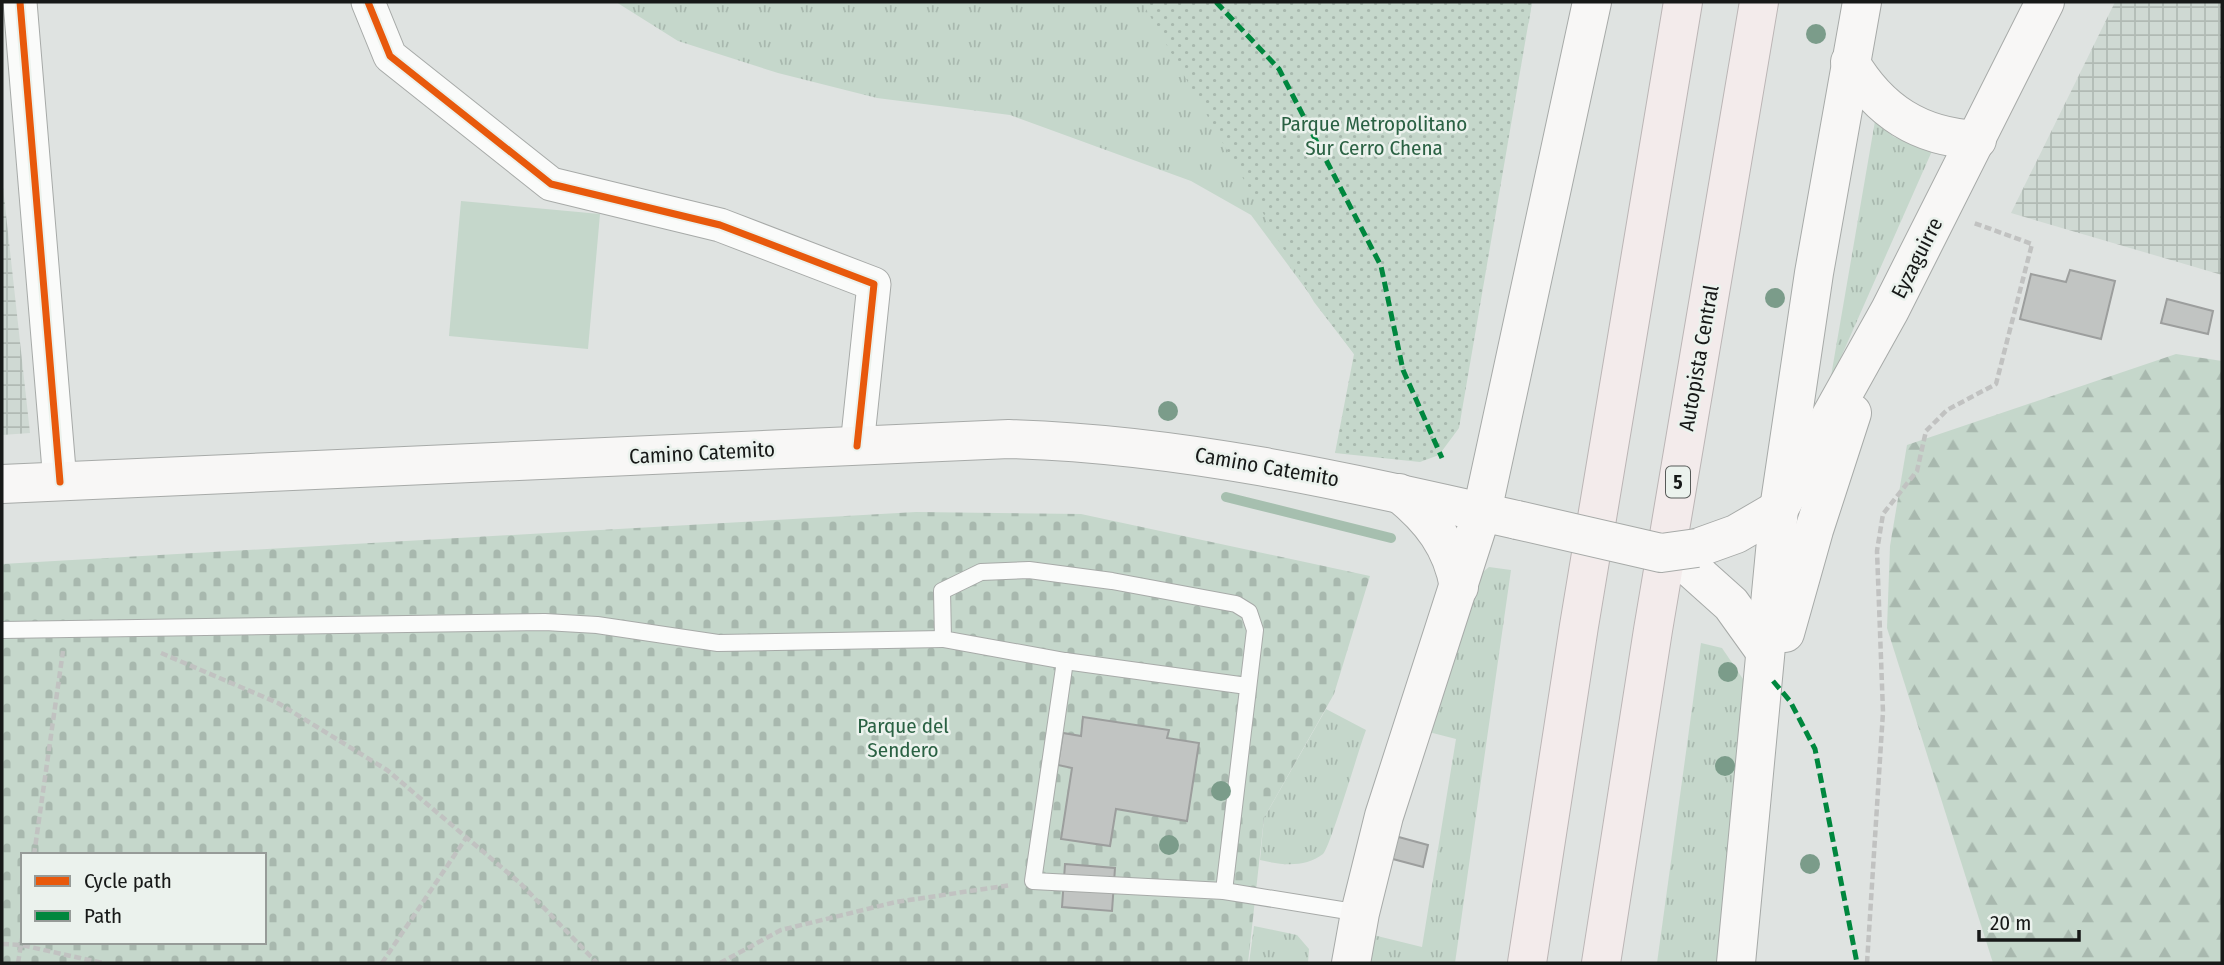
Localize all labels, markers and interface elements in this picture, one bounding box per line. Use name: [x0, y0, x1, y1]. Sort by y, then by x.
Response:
park label: Parque Metropolitano Sur Cerro Chena: [1281, 111, 1467, 161]
street label: Eyzaguirre: [1886, 213, 1948, 303]
street label: Autopista Central: [1673, 282, 1725, 433]
street label: Camino Catemito: [628, 436, 776, 470]
street label: Camino Catemito: [1193, 442, 1341, 492]
road number: 5: [1666, 467, 1690, 498]
park label: Parque del Sendero: [857, 713, 949, 763]
legend: [21, 853, 266, 944]
text: Cycle path: [84, 868, 172, 894]
scale bar: [1979, 898, 2079, 942]
text: Path: [84, 903, 122, 929]
text: 20 m: [1990, 910, 2031, 936]

